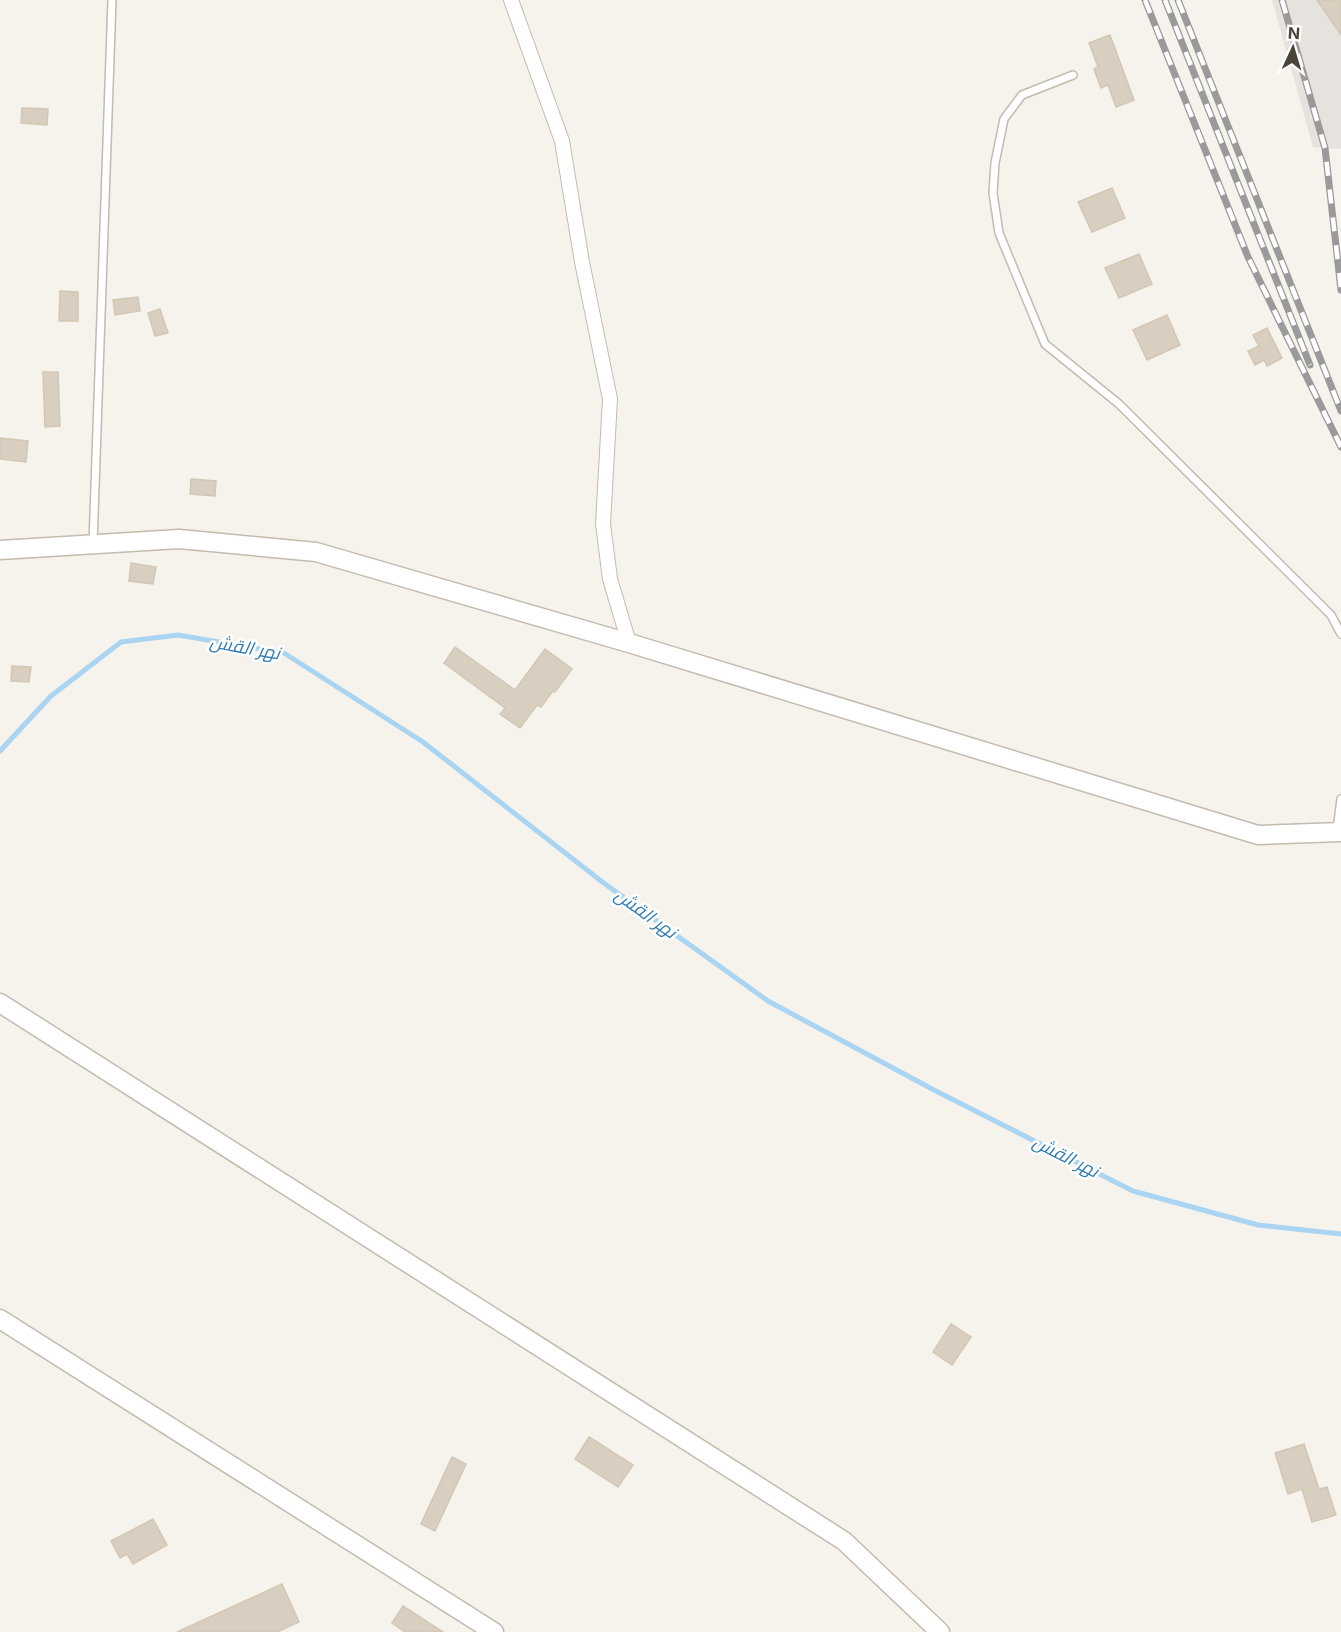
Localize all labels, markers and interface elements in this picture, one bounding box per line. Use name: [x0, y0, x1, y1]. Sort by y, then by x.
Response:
north arrow: [1263, 18, 1323, 78]
text: N: [1287, 23, 1301, 43]
water label: نهر القش: [208, 631, 284, 665]
water label: نهر القش: [611, 884, 683, 944]
water label: نهر القش: [1029, 1131, 1104, 1183]

